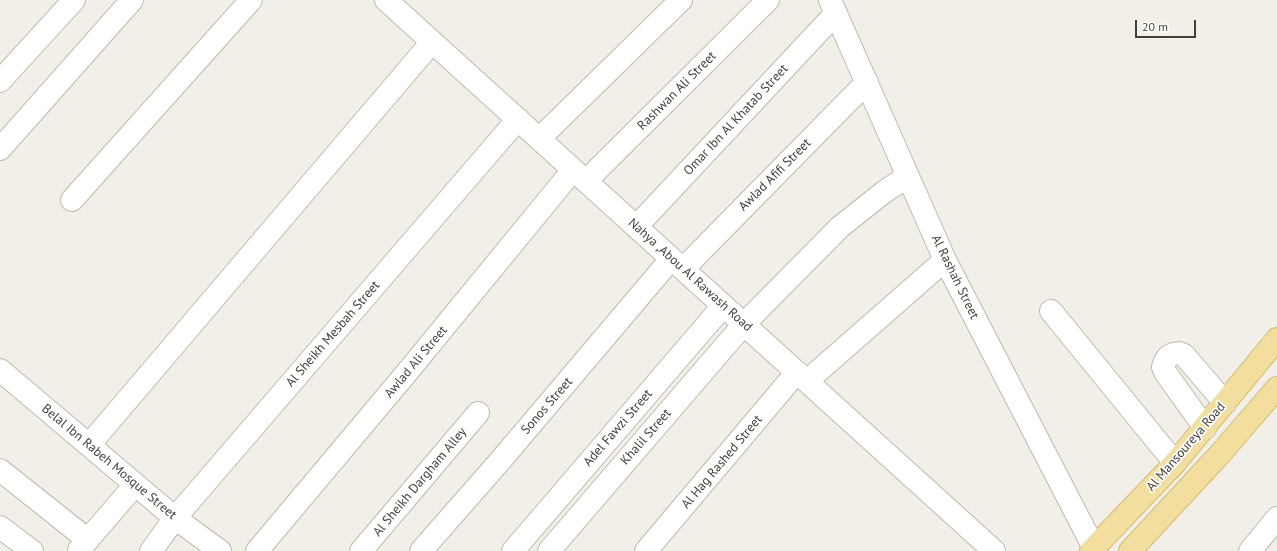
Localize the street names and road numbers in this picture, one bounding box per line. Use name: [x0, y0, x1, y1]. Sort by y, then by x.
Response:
street label: Rashwan Ali Street: [634, 48, 720, 134]
street label: Omar Ibn Al Khatab Street: [680, 61, 792, 179]
street label: Awlad Afifi Street: [736, 136, 814, 214]
street label: Nahya ,Abou Al Rawash Road: [625, 215, 755, 335]
street label: Al Rashah Street: [928, 232, 982, 322]
street label: Al Sheikh Mesbah Street: [283, 278, 383, 390]
street label: Awlad Ali Street: [381, 323, 451, 401]
street label: Sonos Street: [518, 374, 576, 438]
street label: Adel Fawzi Street: [580, 386, 656, 470]
street label: Al Mansoureya Road: [1143, 399, 1229, 495]
street label: Belal Ibn Rabeh Mosque Street: [38, 401, 180, 523]
street label: Khalil Street: [617, 406, 675, 468]
street label: Al Hag Rashed Street: [678, 412, 766, 512]
street label: Al Sheikh Dargham Alley: [370, 424, 470, 540]

